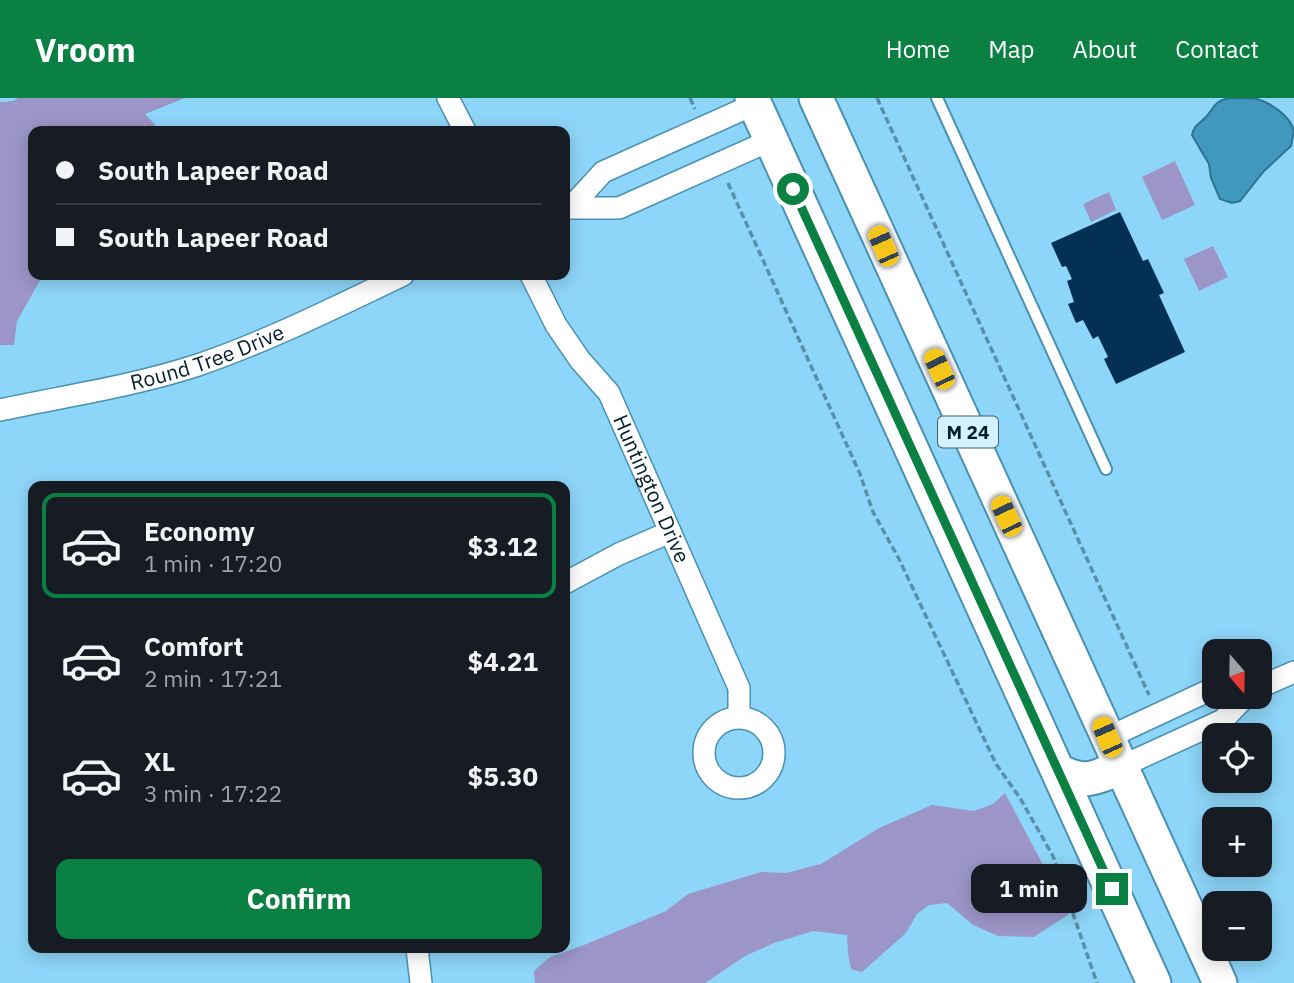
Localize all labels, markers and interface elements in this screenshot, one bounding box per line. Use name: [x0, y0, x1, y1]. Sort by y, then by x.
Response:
text: Vroom: [35, 28, 136, 71]
text: Home: [886, 33, 950, 65]
text: Map: [988, 33, 1034, 65]
text: About: [1072, 33, 1137, 65]
text: Contact: [1175, 33, 1259, 65]
text: South Lapeer Road: [98, 153, 329, 187]
route start: [777, 173, 809, 205]
text: South Lapeer Road: [98, 220, 329, 254]
car: [865, 223, 902, 269]
street label: Round Tree Drive: [127, 318, 288, 396]
car: [921, 346, 958, 392]
street label: Huntington Drive: [607, 410, 697, 567]
road number: M 24: [938, 416, 998, 448]
car: [988, 493, 1025, 539]
icon: car: [60, 514, 123, 577]
text: Economy: [144, 514, 255, 548]
text: $3.12: [468, 529, 538, 563]
text: 1 min · 17:20: [144, 548, 282, 578]
icon: car: [60, 629, 123, 692]
text: Comfort: [144, 629, 243, 663]
north arrow: [1202, 639, 1272, 709]
map controls: [1202, 639, 1272, 961]
text: $4.21: [468, 644, 538, 678]
text: 2 min · 17:21: [144, 663, 282, 693]
car: [1089, 714, 1126, 760]
button: locate: [1202, 723, 1272, 793]
icon: car: [60, 744, 123, 807]
text: XL: [144, 744, 175, 778]
text: $5.30: [468, 759, 538, 793]
text: 3 min · 17:22: [144, 778, 282, 808]
button: +: [1202, 807, 1272, 877]
button: Confirm: [56, 859, 542, 939]
callout: 1 min: [972, 864, 1088, 914]
text: 1 min: [999, 873, 1059, 903]
route end: [1096, 873, 1128, 905]
button: −: [1202, 891, 1272, 961]

